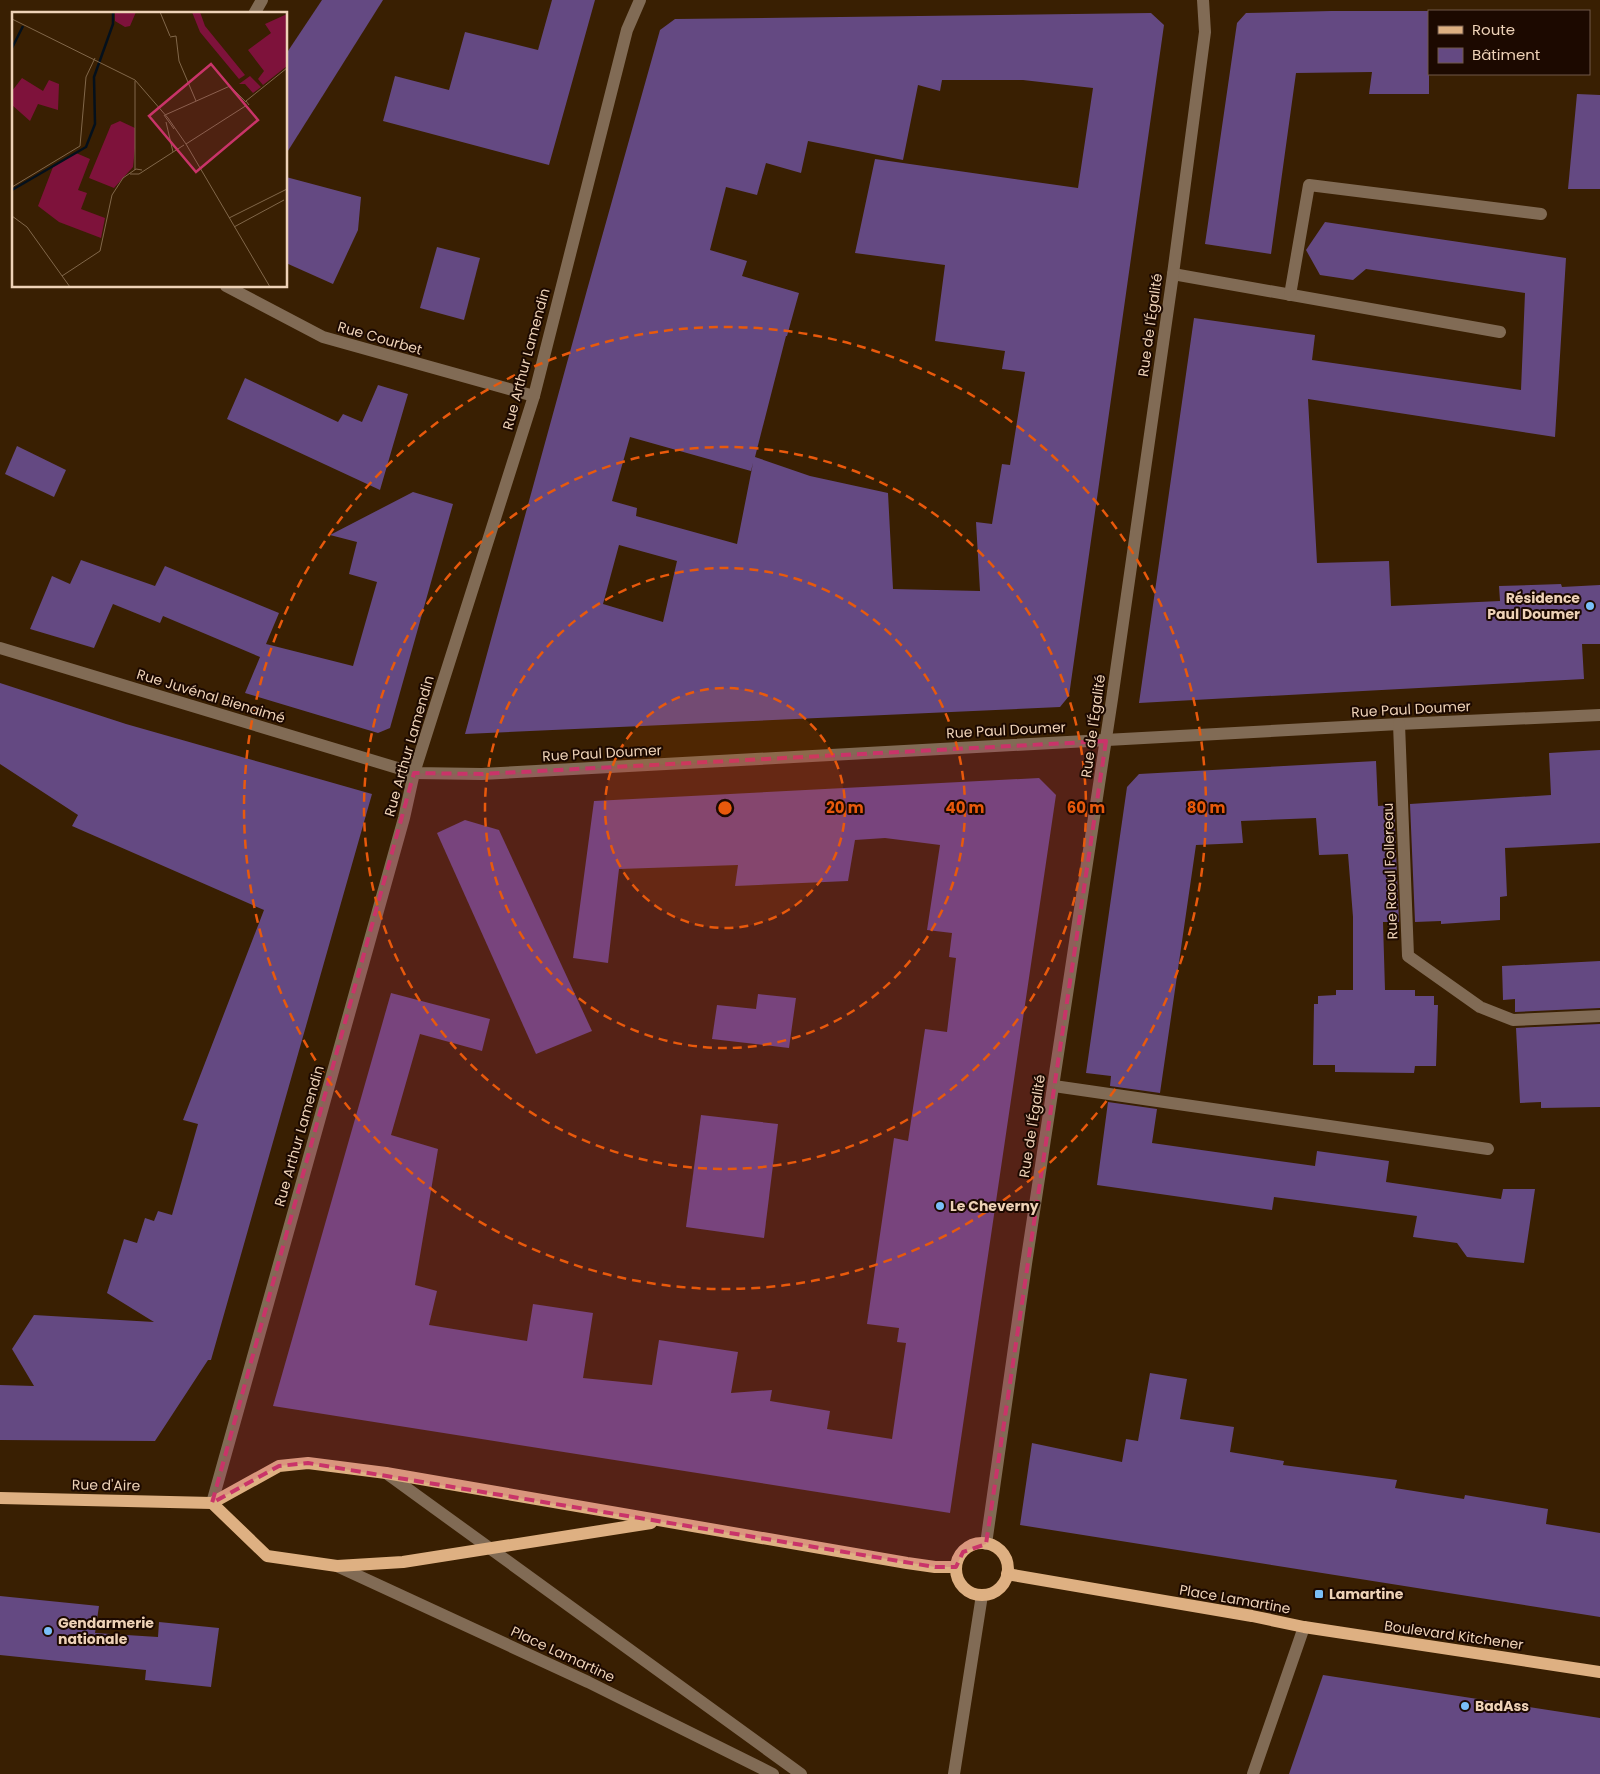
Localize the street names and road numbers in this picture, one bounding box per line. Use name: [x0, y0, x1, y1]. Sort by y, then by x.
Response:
street label: Rue de l'Égalité: [1133, 272, 1167, 378]
street label: Rue Arthur Lamendin: [497, 286, 555, 432]
street label: Rue Courbet: [335, 316, 425, 360]
street label: Rue Juvénal Bienaimé: [134, 664, 288, 728]
street label: Rue Arthur Lamendin: [379, 673, 439, 819]
street label: Rue de l'Égalité: [1076, 673, 1110, 779]
street label: Rue Paul Doumer: [1351, 696, 1471, 722]
street label: Rue Paul Doumer: [946, 717, 1066, 743]
street label: Rue Paul Doumer: [542, 740, 662, 766]
street label: Rue Raoul Follereau: [1378, 802, 1402, 940]
street label: Rue Arthur Lamendin: [269, 1063, 329, 1209]
street label: Rue de l'Égalité: [1014, 1073, 1050, 1179]
street label: Rue d'Aire: [72, 1474, 141, 1496]
street label: Place Lamartine: [1178, 1579, 1293, 1619]
street label: Boulevard Kitchener: [1383, 1615, 1525, 1655]
street label: Place Lamartine: [508, 1621, 619, 1687]

